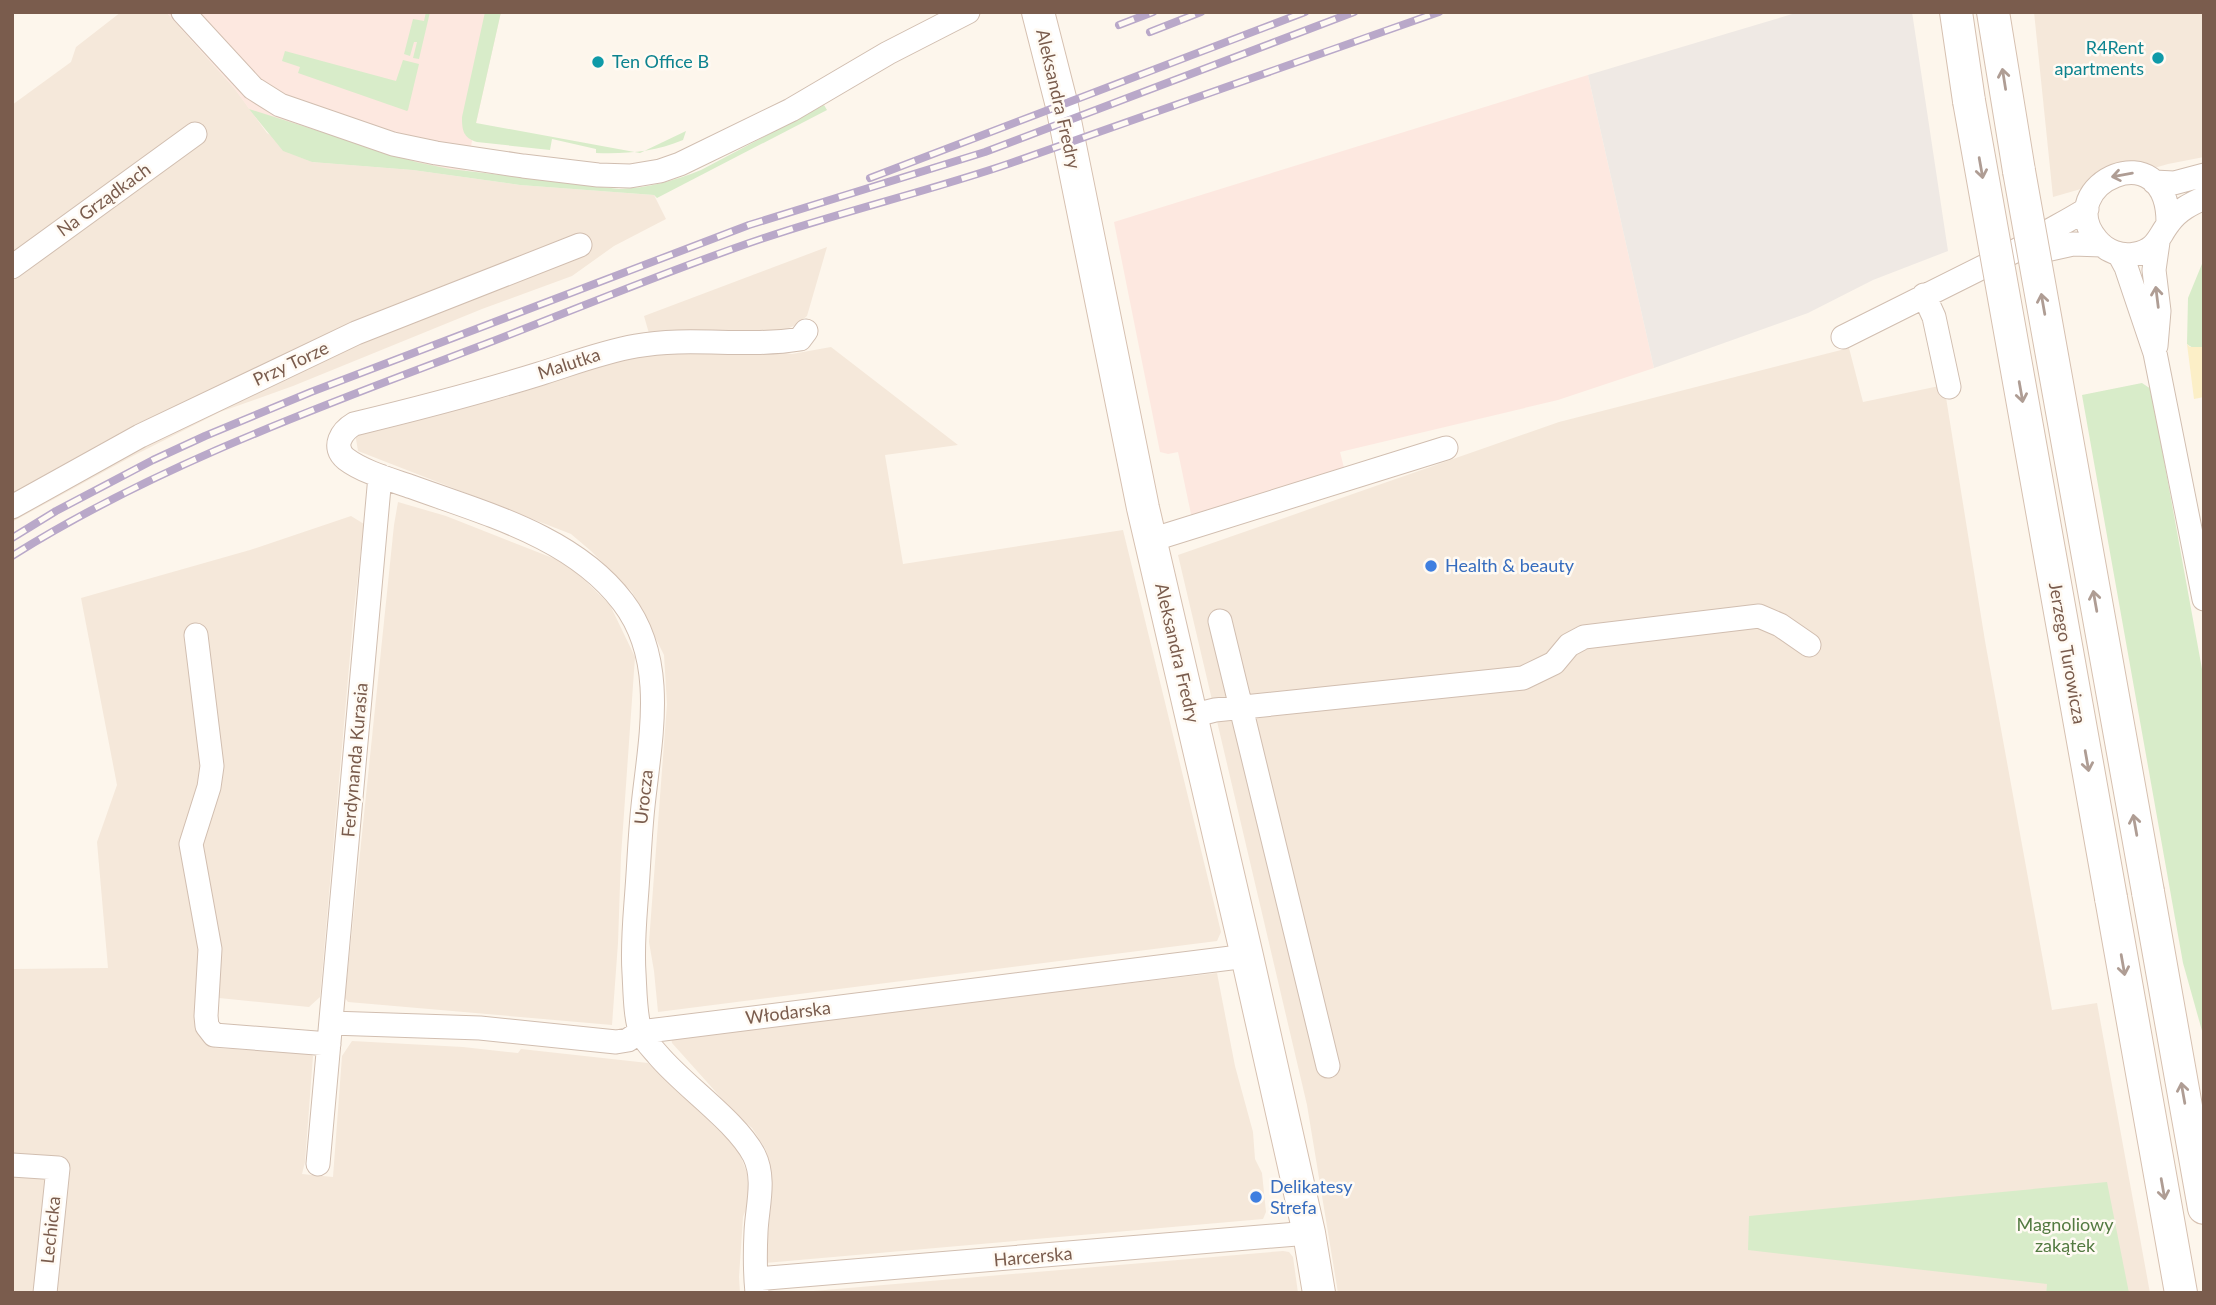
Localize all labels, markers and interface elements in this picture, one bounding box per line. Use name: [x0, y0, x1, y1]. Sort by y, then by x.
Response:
street label: Aleksandra Fredry: [1032, 27, 1086, 172]
place label: R4Rent apartments: [2055, 36, 2145, 79]
place label: Ten Office B: [612, 50, 709, 72]
marker: R4Rent apartments: [2150, 50, 2166, 66]
marker: Ten Office B: [590, 54, 606, 70]
one-way arrow: [1997, 68, 2010, 91]
one-way arrow: [1975, 156, 1988, 179]
street label: Na Grządkach: [52, 158, 155, 241]
one-way arrow: [2111, 169, 2134, 182]
one-way arrow: [2150, 286, 2163, 309]
one-way arrow: [2036, 293, 2049, 316]
street label: Przy Torze: [249, 336, 332, 390]
street label: Malutka: [535, 343, 603, 383]
one-way arrow: [2015, 380, 2028, 403]
place label: Health & beauty: [1445, 554, 1575, 576]
marker: Health & beauty: [1423, 558, 1439, 574]
street label: Jerzego Turowicza: [2045, 580, 2091, 725]
street label: Aleksandra Fredry: [1151, 581, 1205, 726]
one-way arrow: [2088, 590, 2102, 613]
street label: Ferdynanda Kurasia: [336, 682, 372, 838]
one-way arrow: [2080, 749, 2094, 772]
street label: Urocza: [629, 768, 657, 825]
one-way arrow: [2128, 814, 2142, 837]
one-way arrow: [2117, 953, 2130, 976]
street label: Włodarska: [744, 996, 832, 1028]
one-way arrow: [2176, 1082, 2189, 1105]
place label: Delikatesy Strefa: [1270, 1175, 1353, 1218]
one-way arrow: [2157, 1177, 2170, 1200]
marker: Delikatesy Strefa: [1248, 1189, 1264, 1205]
street label: Lechicka: [36, 1195, 64, 1265]
park label: Magnoliowy zakątek: [2016, 1213, 2114, 1256]
street label: Harcerska: [993, 1242, 1073, 1270]

